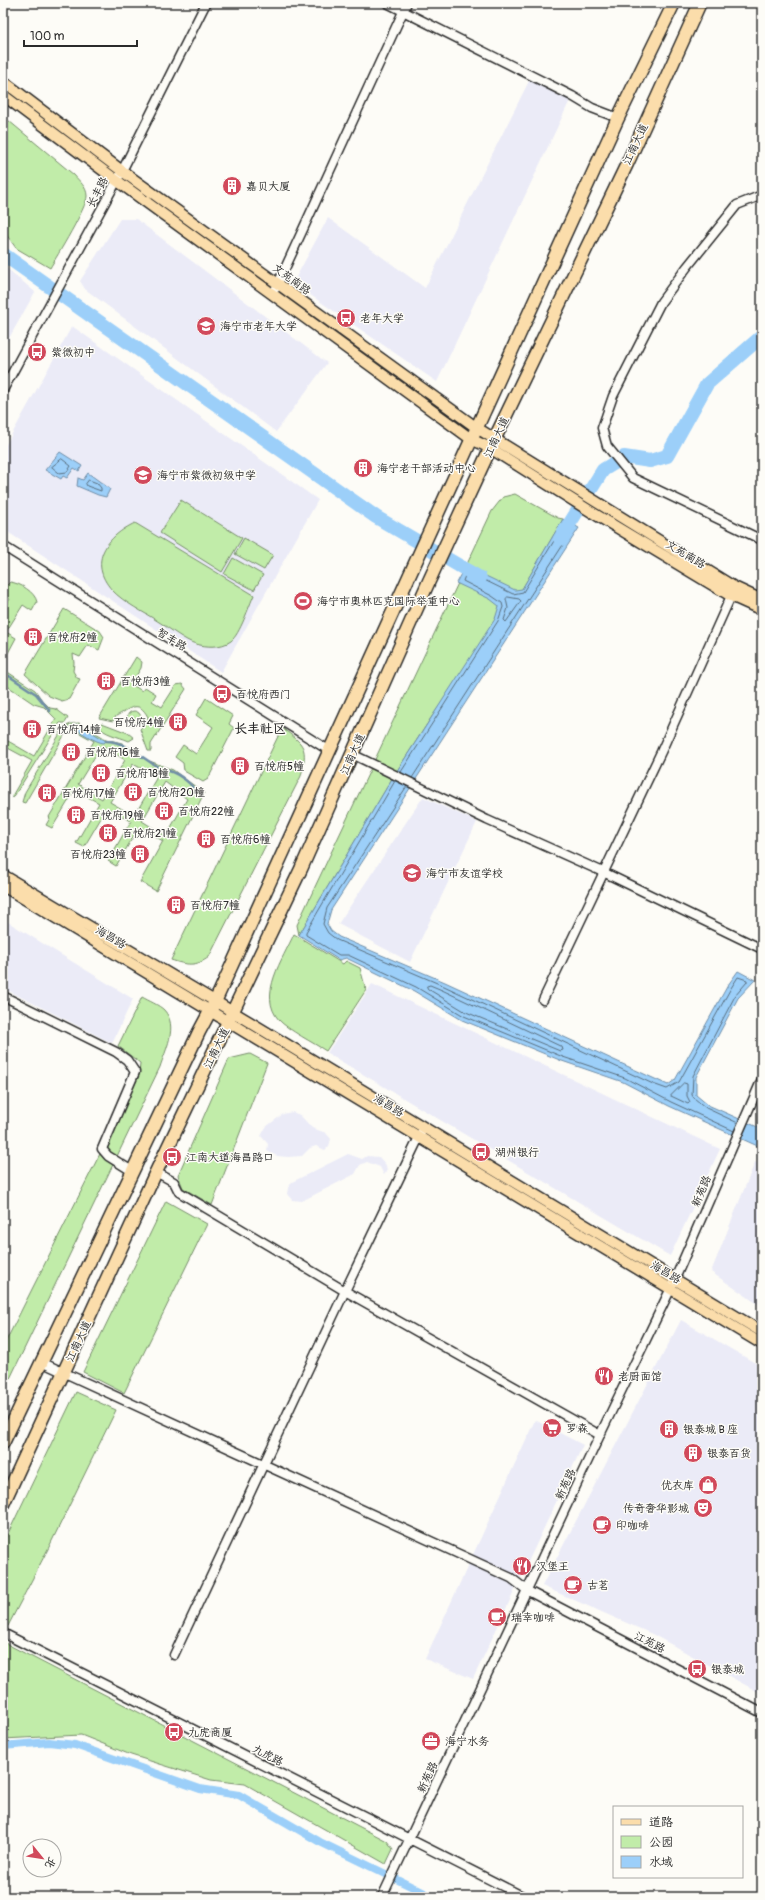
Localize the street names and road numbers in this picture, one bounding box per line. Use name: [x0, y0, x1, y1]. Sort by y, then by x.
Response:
street label: 江南大道: [620, 122, 651, 167]
street label: 长丰路: [84, 175, 111, 210]
street label: 文苑南路: [270, 261, 313, 298]
street label: 江南大道: [481, 415, 512, 460]
street label: 文苑南路: [664, 538, 708, 571]
street label: 智丰路: [154, 625, 189, 654]
street label: 江南大道: [338, 731, 367, 777]
street label: 海昌路: [93, 923, 128, 951]
street label: 江南大道: [201, 1026, 232, 1071]
street label: 海昌路: [371, 1091, 406, 1119]
street label: 新苑路: [689, 1173, 714, 1209]
street label: 海昌路: [648, 1258, 683, 1286]
street label: 江南大道: [63, 1319, 94, 1364]
street label: 新苑路: [553, 1467, 578, 1502]
street label: 江苑路: [632, 1629, 667, 1656]
street label: 九虎路: [250, 1742, 285, 1769]
street label: 新苑路: [415, 1760, 440, 1795]

